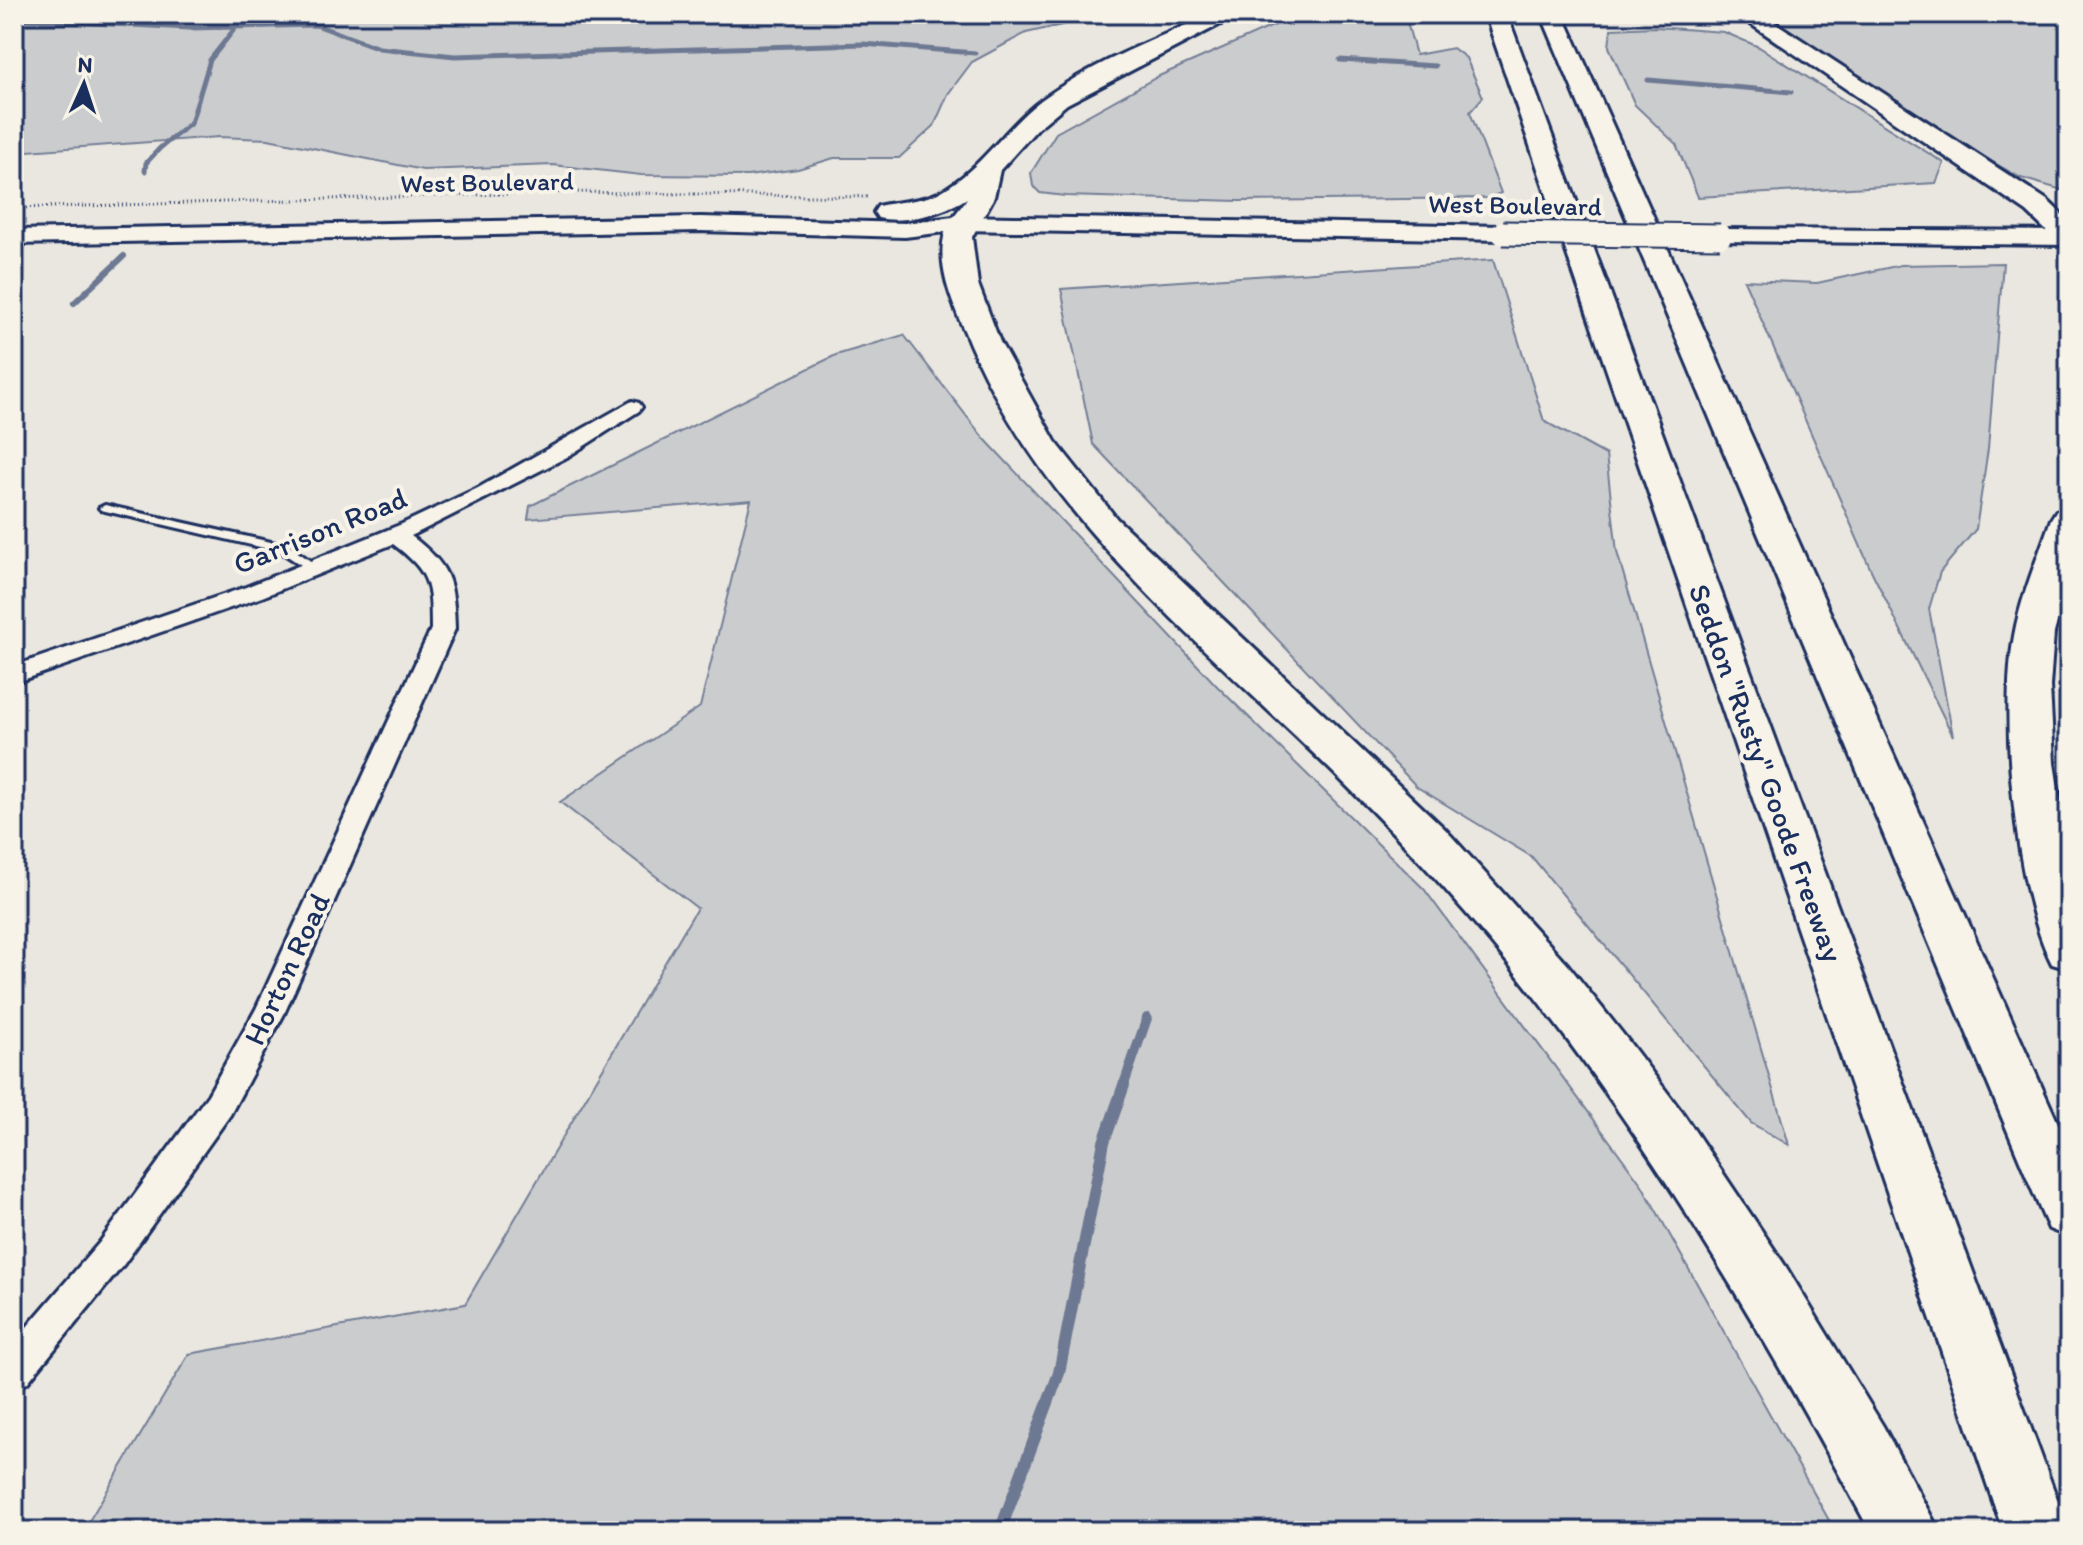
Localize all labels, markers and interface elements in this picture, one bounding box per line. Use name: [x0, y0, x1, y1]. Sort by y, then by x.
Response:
north arrow: [44, 44, 124, 124]
text: N: [77, 51, 93, 78]
street label: West Boulevard: [400, 164, 574, 200]
street label: West Boulevard: [1428, 187, 1602, 223]
street label: Garrison Road: [228, 479, 412, 582]
street label: Seddon "Rusty" Goode Freeway: [1681, 579, 1852, 967]
street label: Horton Road: [235, 886, 338, 1051]

